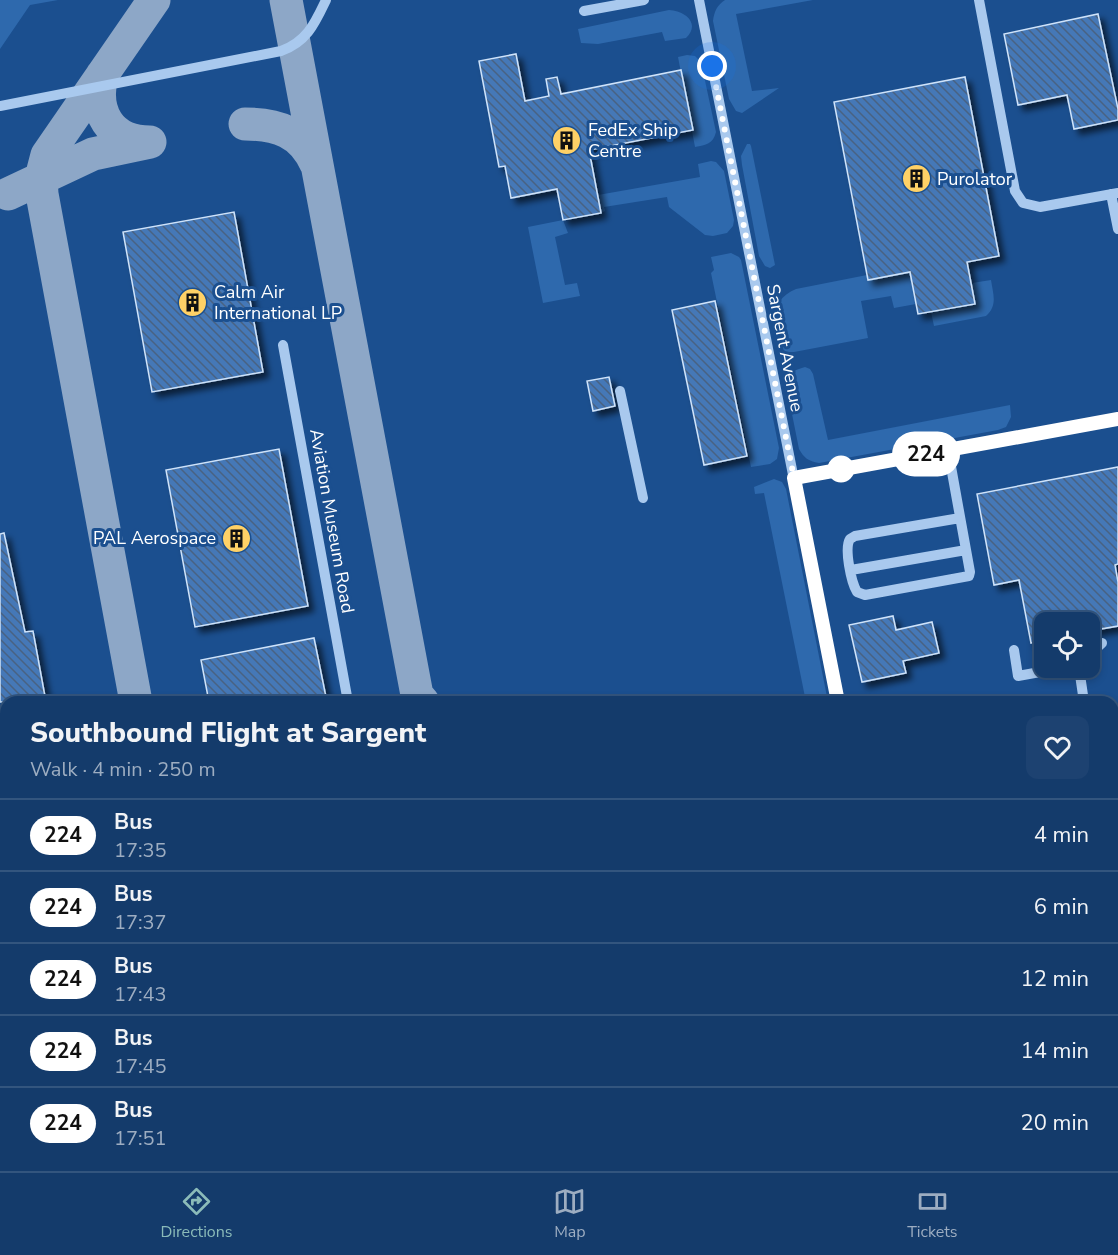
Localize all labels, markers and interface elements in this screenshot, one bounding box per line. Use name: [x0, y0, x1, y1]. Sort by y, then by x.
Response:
your location: [697, 51, 727, 81]
place label: FedEx Ship Centre: [588, 118, 678, 163]
building icon: FedEx Ship Centre: [551, 124, 583, 156]
building icon: Purolator: [900, 163, 932, 195]
place label: Purolator: [937, 167, 1013, 191]
place label: Calm Air International LP: [214, 280, 342, 325]
street label: Sargent Avenue: [761, 282, 809, 414]
building icon: Calm Air International LP: [177, 286, 209, 318]
street label: Aviation Museum Road: [304, 427, 360, 615]
line badge: 224: [892, 434, 960, 474]
text: 224: [907, 440, 945, 468]
unlabelled marker: [828, 456, 854, 482]
building icon: PAL Aerospace: [221, 522, 253, 554]
place label: PAL Aerospace: [93, 526, 216, 550]
map controls: [1034, 612, 1100, 678]
button: locate: [1034, 612, 1100, 678]
text: Southbound Flight at Sargent: [30, 714, 426, 752]
button: heart: [1026, 716, 1089, 779]
text: Walk · 4 min · 250 m: [30, 756, 216, 783]
text: Bus: [114, 807, 153, 837]
text: 4 min: [1034, 820, 1089, 850]
text: 224: [44, 821, 82, 849]
text: 17:35: [114, 837, 167, 864]
text: Bus: [114, 879, 153, 909]
text: 6 min: [1034, 892, 1089, 922]
text: 224: [44, 893, 82, 921]
text: 17:37: [114, 909, 167, 936]
text: Bus: [114, 951, 153, 981]
text: 12 min: [1021, 964, 1089, 994]
text: 224: [44, 965, 82, 993]
text: 17:43: [114, 981, 167, 1008]
text: Bus: [114, 1023, 153, 1053]
text: 14 min: [1021, 1036, 1089, 1066]
text: 224: [44, 1037, 82, 1065]
text: 17:45: [114, 1053, 167, 1080]
text: Bus: [114, 1095, 153, 1125]
text: 20 min: [1021, 1108, 1089, 1138]
text: 224: [44, 1109, 82, 1137]
text: 17:51: [114, 1125, 167, 1152]
tab: Directions: [160, 1185, 233, 1243]
tab: Map: [553, 1185, 586, 1243]
tab: Tickets: [907, 1185, 958, 1243]

